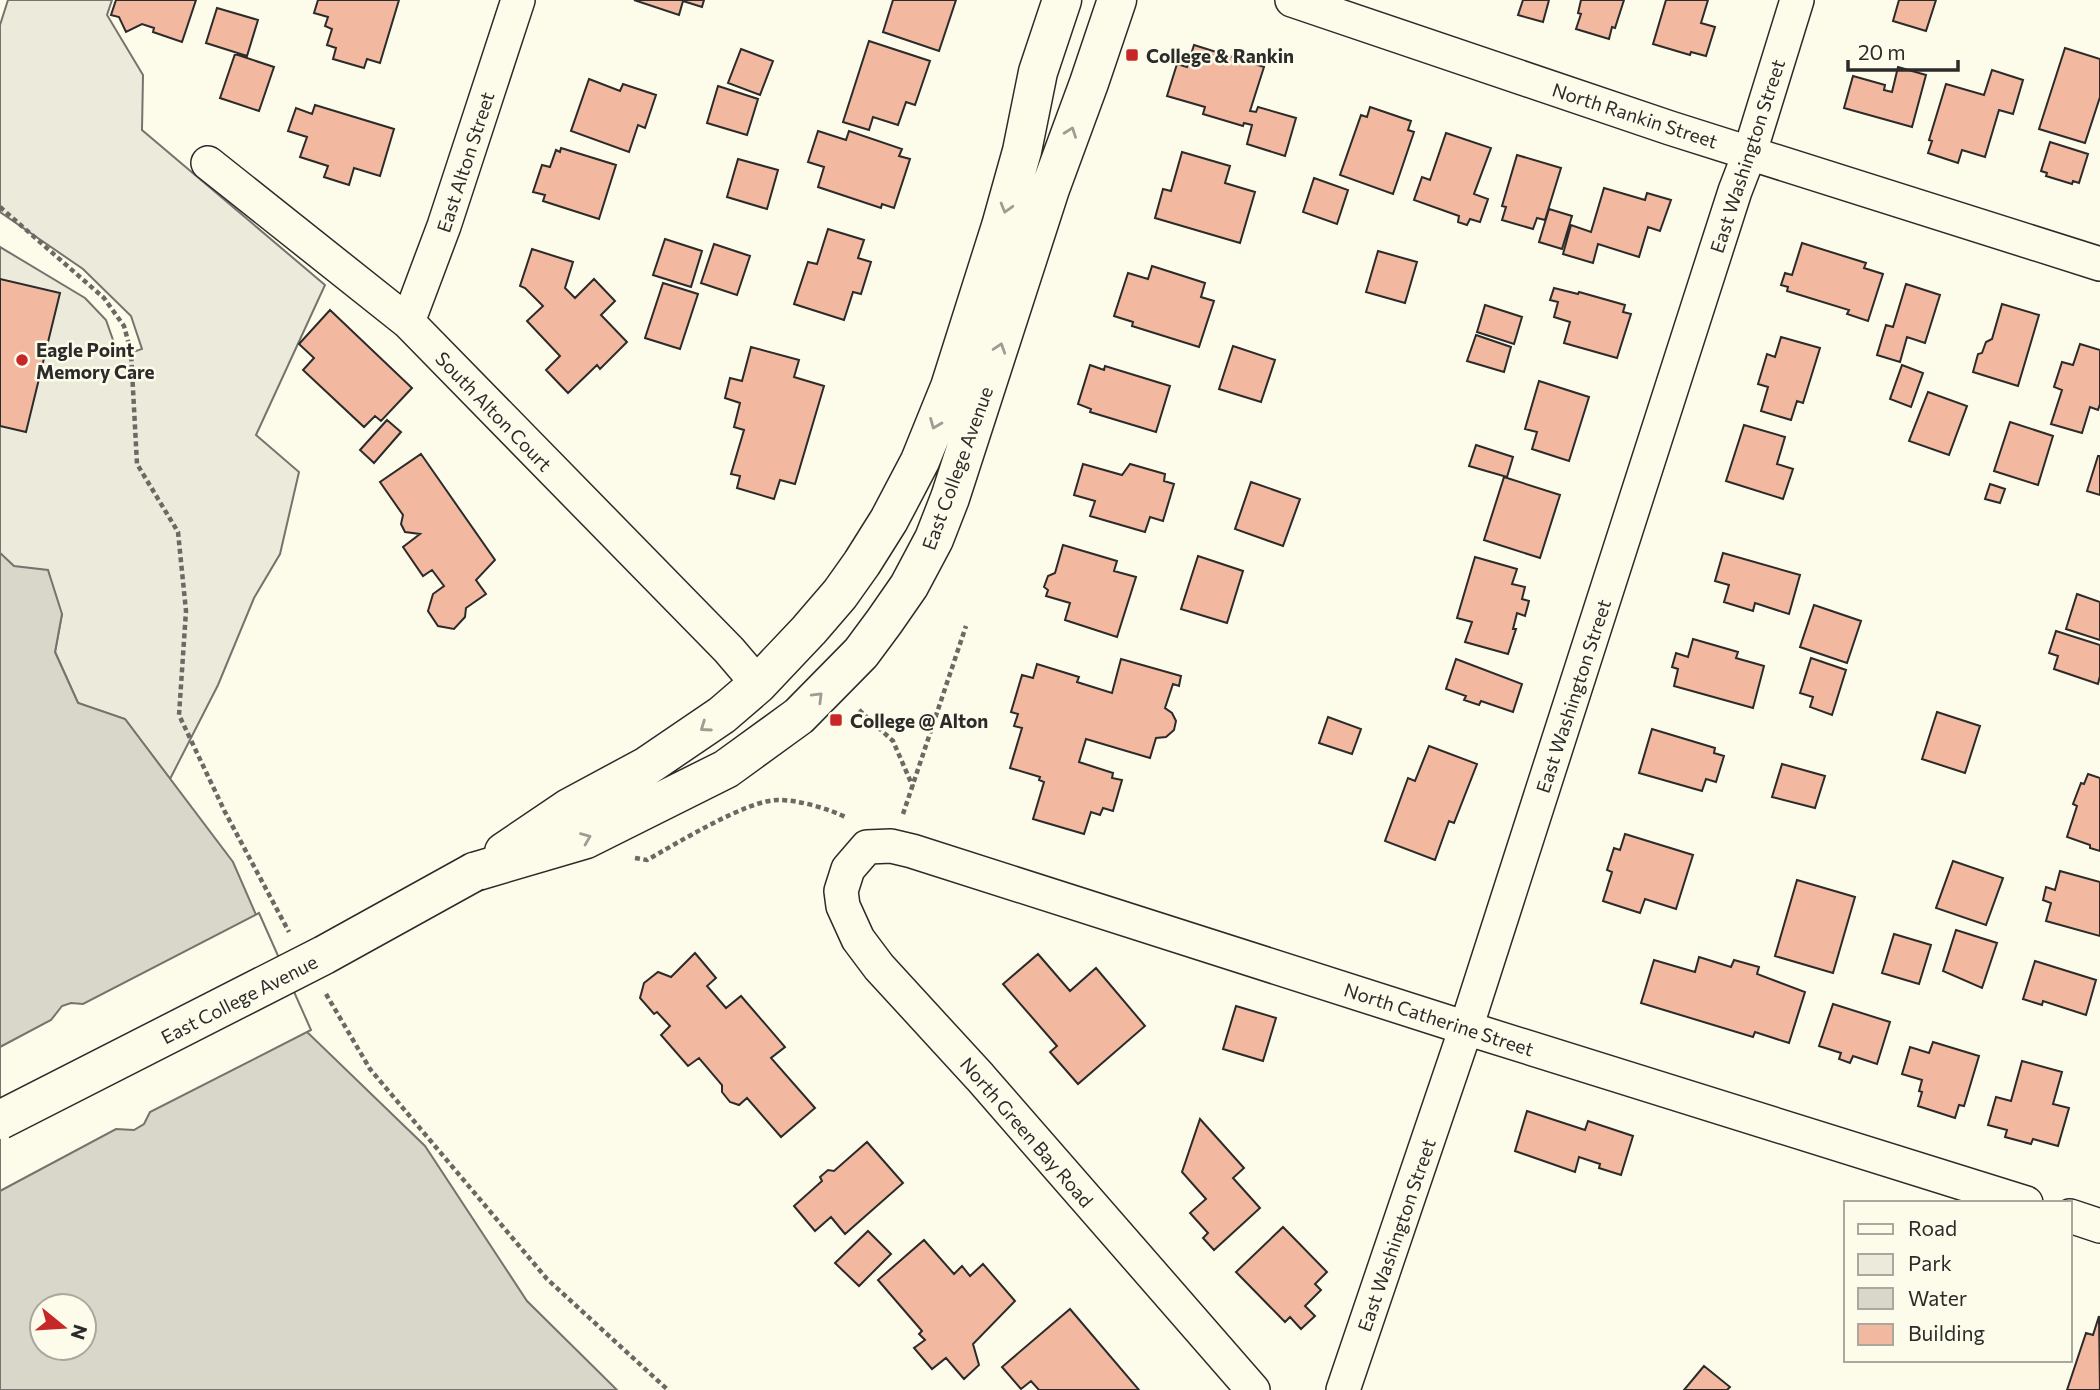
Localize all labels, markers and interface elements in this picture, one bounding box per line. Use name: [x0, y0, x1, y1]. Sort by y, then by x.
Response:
scale bar: [1848, 28, 1958, 72]
text: 20 m: [1858, 39, 1906, 64]
place label: College & Rankin: [1146, 44, 1294, 67]
marker: College & Rankin: [1124, 47, 1140, 63]
street label: East Washington Street: [1705, 56, 1789, 256]
street label: North Rankin Street: [1549, 77, 1721, 153]
street label: East Alton Street: [431, 89, 499, 235]
one-way arrow: [1063, 126, 1077, 138]
one-way arrow: [999, 201, 1014, 213]
place label: Eagle Point Memory Care: [36, 338, 155, 383]
one-way arrow: [991, 342, 1006, 354]
street label: South Alton Court: [431, 346, 557, 476]
marker: Eagle Point Memory Care: [14, 352, 30, 368]
street label: East College Avenue: [917, 383, 997, 553]
one-way arrow: [929, 417, 943, 429]
street label: East Washington Street: [1531, 596, 1615, 796]
one-way arrow: [810, 692, 823, 705]
place label: College @ Alton: [850, 709, 988, 732]
marker: College @ Alton: [828, 712, 844, 728]
one-way arrow: [700, 719, 713, 731]
one-way arrow: [579, 832, 591, 846]
street label: East College Avenue: [157, 950, 321, 1048]
street label: North Catherine Street: [1341, 977, 1537, 1061]
street label: North Green Bay Road: [956, 1052, 1098, 1212]
street label: East Washington Street: [1352, 1135, 1440, 1334]
legend: [1844, 1201, 2072, 1362]
text: Road: [1908, 1215, 1957, 1240]
text: Park: [1908, 1250, 1952, 1275]
text: Water: [1908, 1285, 1967, 1310]
north arrow: [28, 1292, 98, 1362]
text: Building: [1908, 1320, 1985, 1345]
text: N: [67, 1322, 93, 1343]

